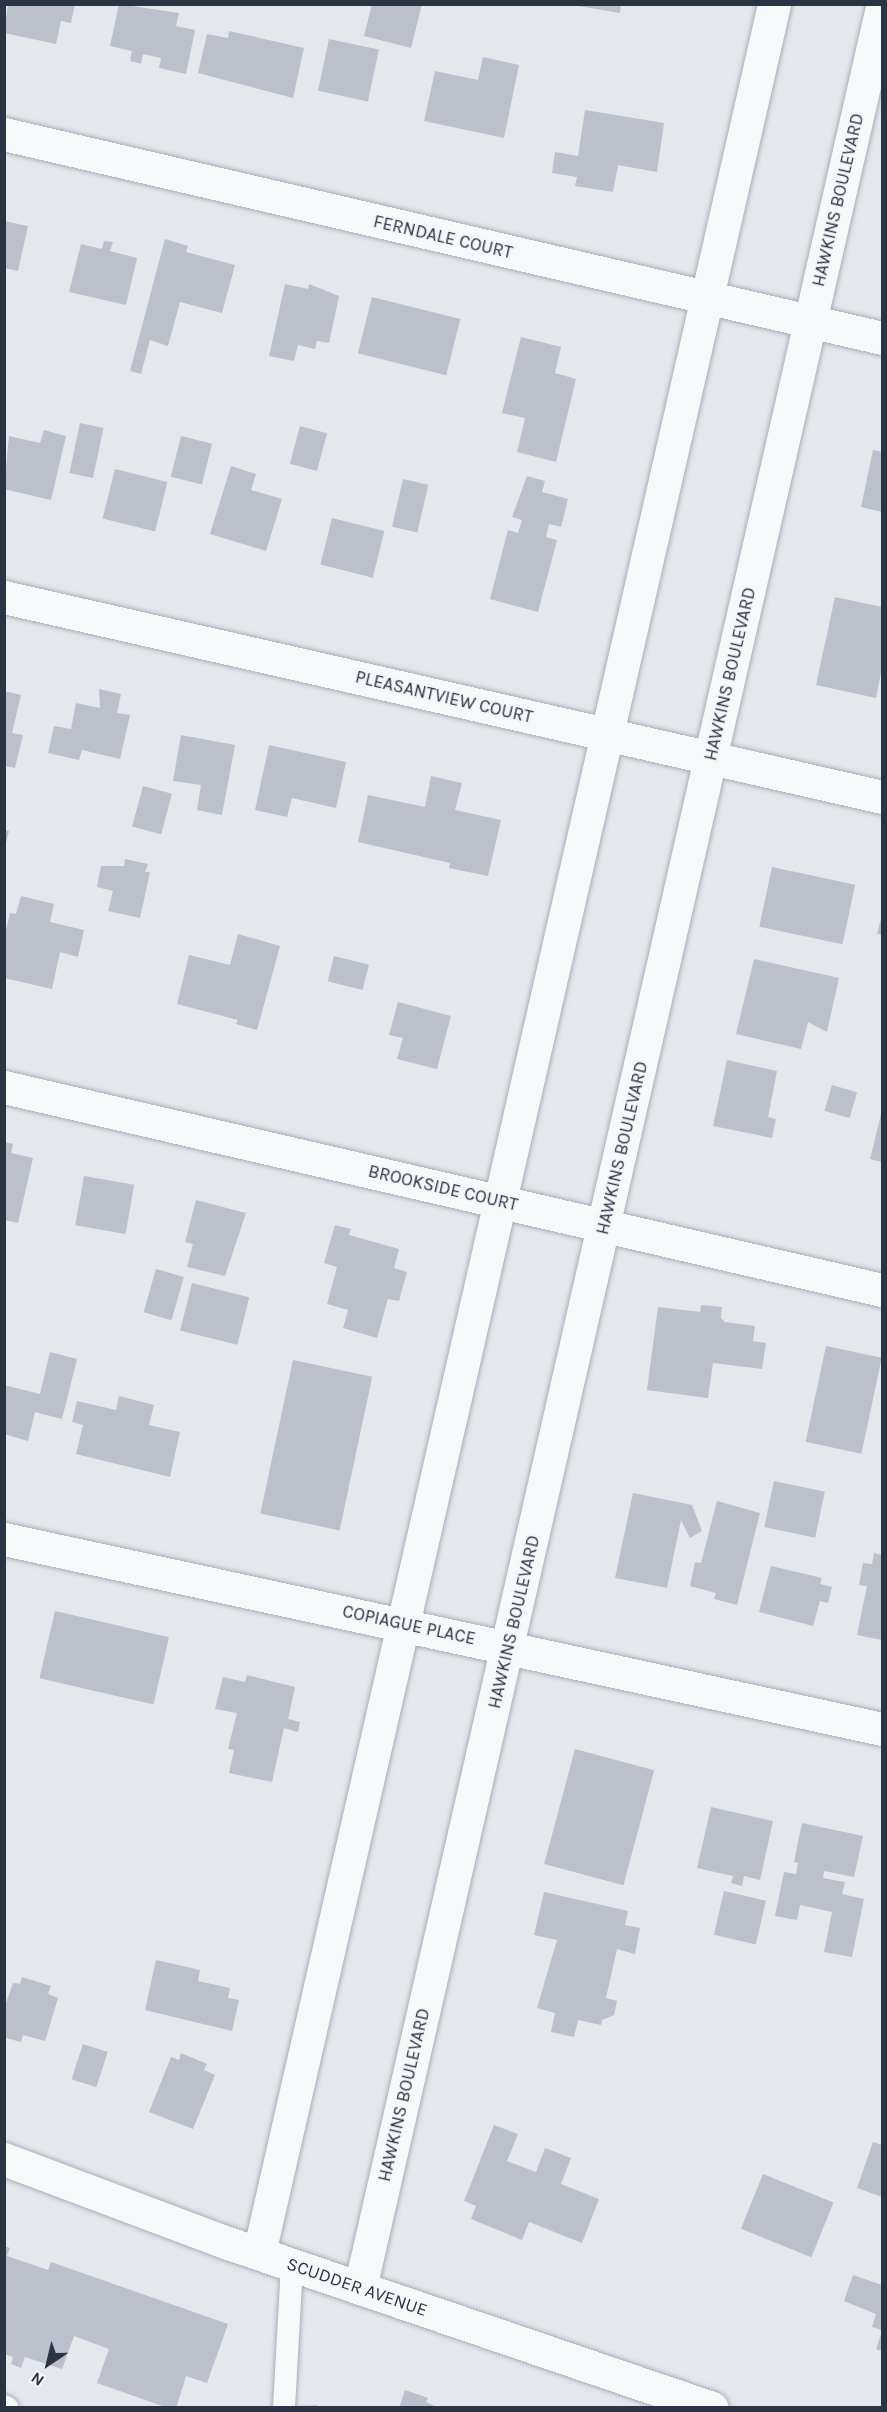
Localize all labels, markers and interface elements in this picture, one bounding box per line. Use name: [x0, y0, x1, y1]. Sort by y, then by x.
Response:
street label: HAWKINS BOULEVARD: [808, 111, 868, 289]
street label: FERNDALE COURT: [371, 210, 515, 264]
street label: HAWKINS BOULEVARD: [700, 585, 760, 763]
street label: PLEASANTVIEW COURT: [353, 666, 535, 728]
street label: HAWKINS BOULEVARD: [592, 1059, 652, 1237]
street label: BROOKSIDE COURT: [366, 1160, 520, 1216]
street label: HAWKINS BOULEVARD: [484, 1533, 544, 1711]
street label: COPIAGUE PLACE: [340, 1600, 478, 1650]
street label: HAWKINS BOULEVARD: [374, 2006, 434, 2184]
street label: SCUDDER AVENUE: [284, 2253, 430, 2321]
north arrow: [18, 2334, 78, 2394]
text: N: [27, 2368, 48, 2390]

